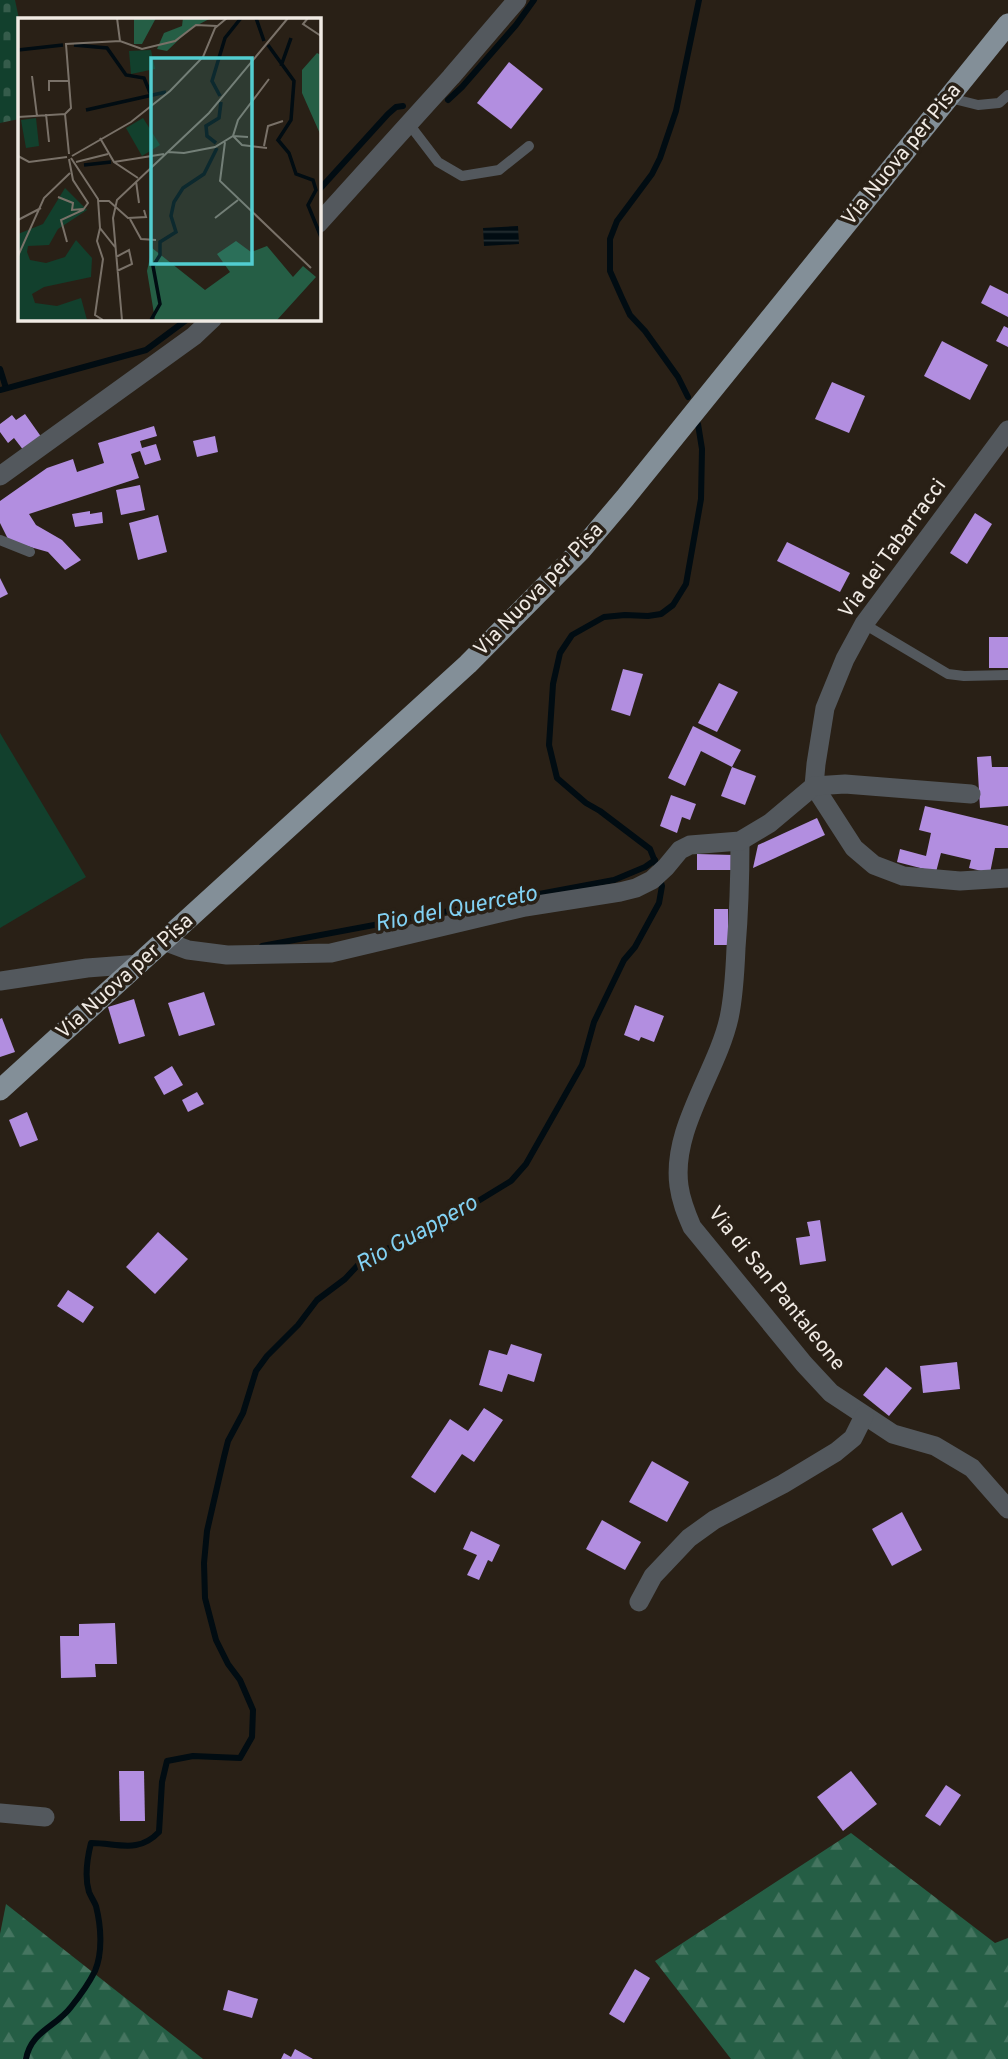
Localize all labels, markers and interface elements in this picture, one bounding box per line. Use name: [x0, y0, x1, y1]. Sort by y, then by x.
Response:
inset map: [18, 18, 320, 320]
street label: Via Nuova per Pisa: [836, 78, 968, 232]
street label: Via dei Tabarracci: [833, 474, 953, 624]
street label: Via Nuova per Pisa: [468, 517, 610, 663]
water label: Rio del Querceto: [373, 880, 540, 940]
street label: Via Nuova per Pisa: [51, 908, 199, 1046]
water label: Rio Guappero: [351, 1189, 484, 1280]
street label: Via di San Pantaleone: [701, 1201, 851, 1377]

